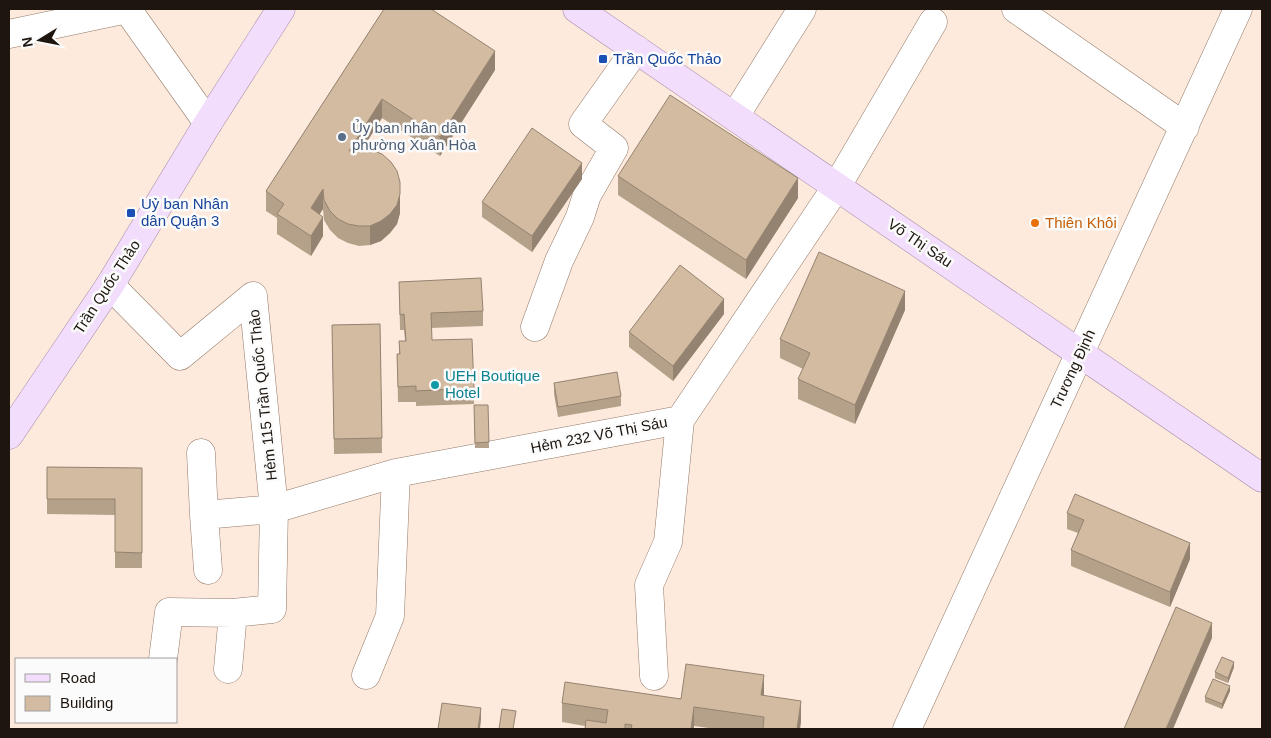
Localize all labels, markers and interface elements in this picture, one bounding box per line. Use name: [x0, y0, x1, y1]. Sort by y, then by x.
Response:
north arrow: [15, 15, 65, 65]
text: N: [18, 36, 36, 49]
place label: Trần Quốc Thảo: [613, 50, 721, 67]
marker: Trần Quốc Thảo: [597, 53, 609, 65]
place label: Ủy ban nhân dân phường Xuân Hòa: [352, 119, 477, 153]
marker: Ủy ban nhân dân phường Xuân Hòa: [336, 131, 348, 143]
place label: Uỷ ban Nhân dân Quận 3: [141, 195, 229, 229]
marker: Uỷ ban Nhân dân Quận 3: [125, 207, 137, 219]
place label: Thiên Khôi: [1045, 214, 1117, 231]
street label: Võ Thị Sáu: [885, 215, 956, 270]
marker: Thiên Khôi: [1029, 217, 1041, 229]
street label: Trần Quốc Thảo: [70, 237, 143, 337]
street label: Hẻm 115 Trần Quốc Thảo: [245, 309, 280, 481]
street label: Trương Định: [1047, 327, 1098, 411]
place label: UEH Boutique Hotel: [445, 367, 540, 401]
marker: UEH Boutique Hotel: [429, 379, 441, 391]
street label: Hẻm 232 Võ Thị Sáu: [529, 413, 669, 456]
legend: [15, 658, 178, 723]
text: Road: [60, 669, 96, 686]
text: Building: [60, 694, 113, 711]

